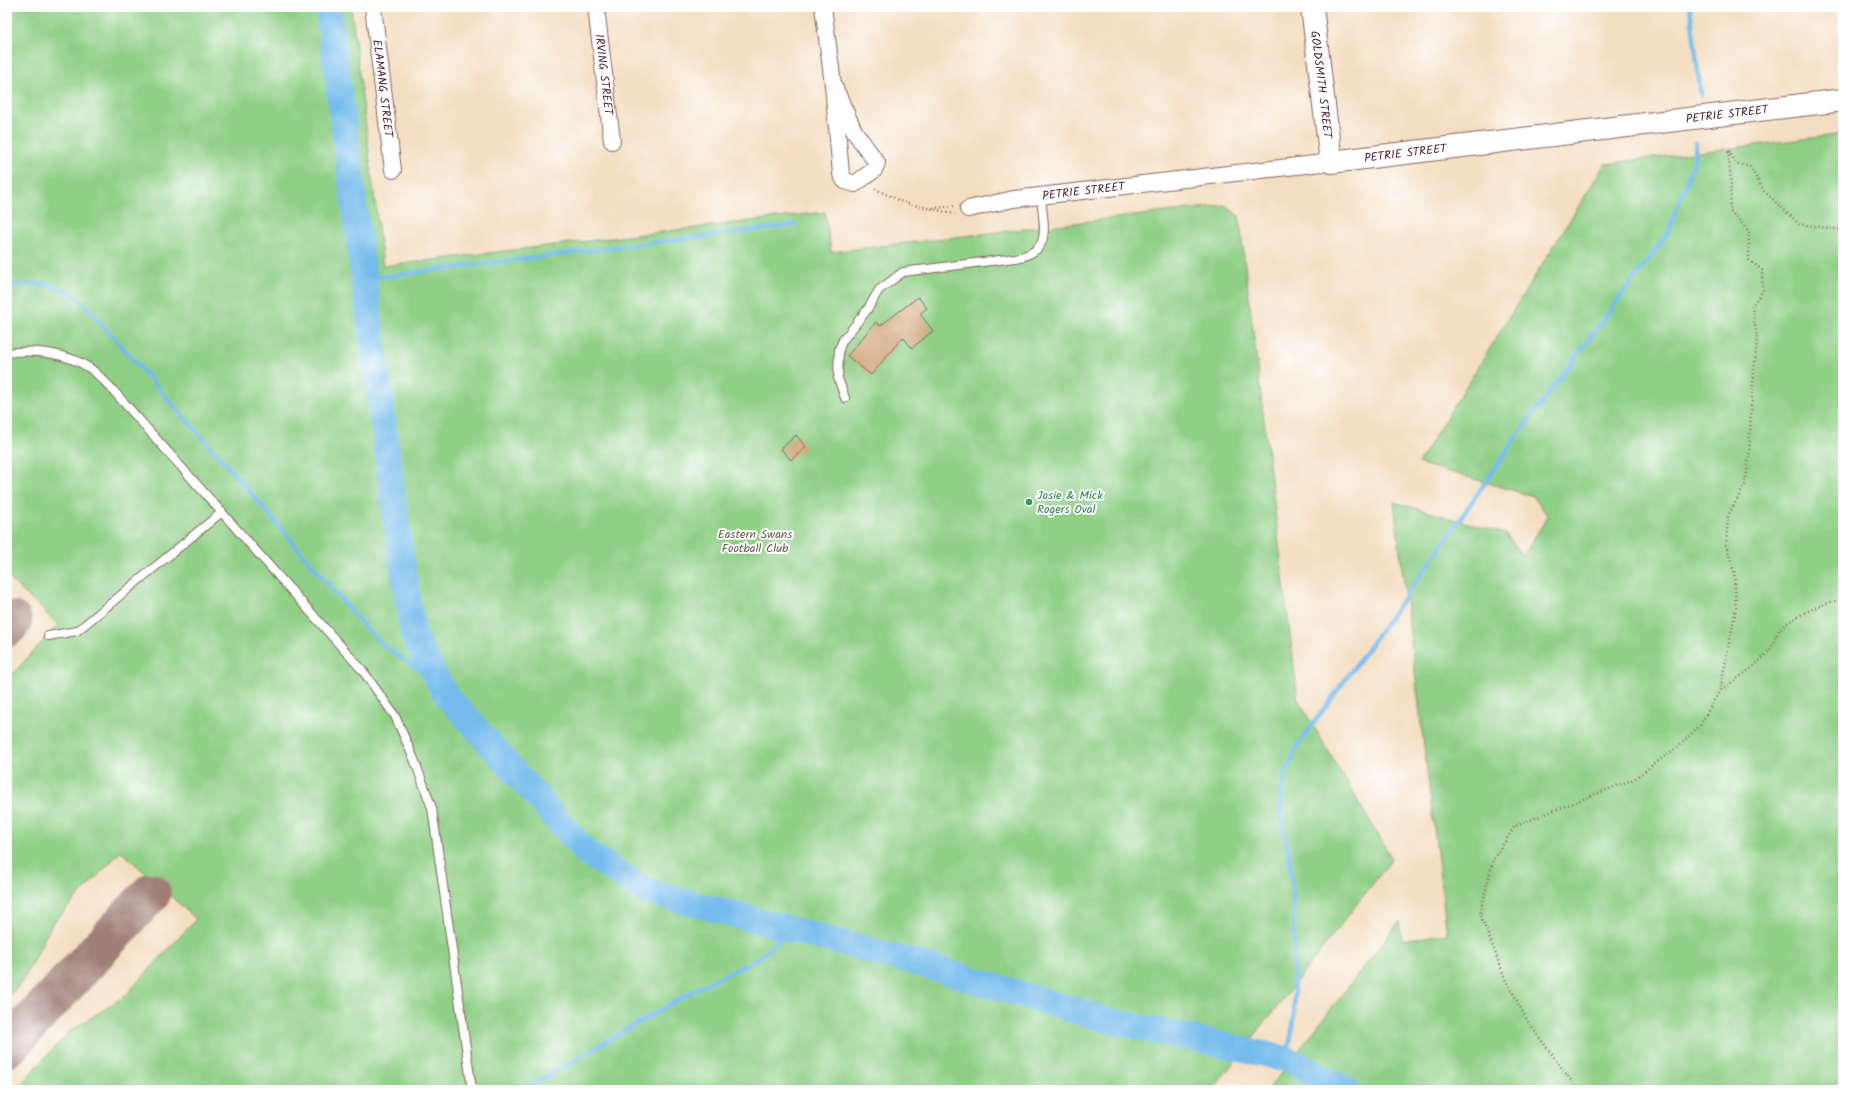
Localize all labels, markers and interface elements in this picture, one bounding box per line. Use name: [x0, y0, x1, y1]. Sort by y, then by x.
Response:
street label: GOLDSMITH STREET: [1305, 30, 1337, 141]
street label: IRVING STREET: [589, 33, 618, 118]
street label: ELAMANG STREET: [367, 39, 398, 140]
street label: PETRIE STREET: [1685, 100, 1771, 129]
street label: PETRIE STREET: [1363, 139, 1449, 168]
street label: PETRIE STREET: [1041, 177, 1127, 206]
place label: Josie & Mick Rogers Oval: [1037, 486, 1103, 519]
marker: Josie & Mick Rogers Oval: [1024, 497, 1034, 507]
park label: Eastern Swans Football Club: [718, 525, 792, 558]

